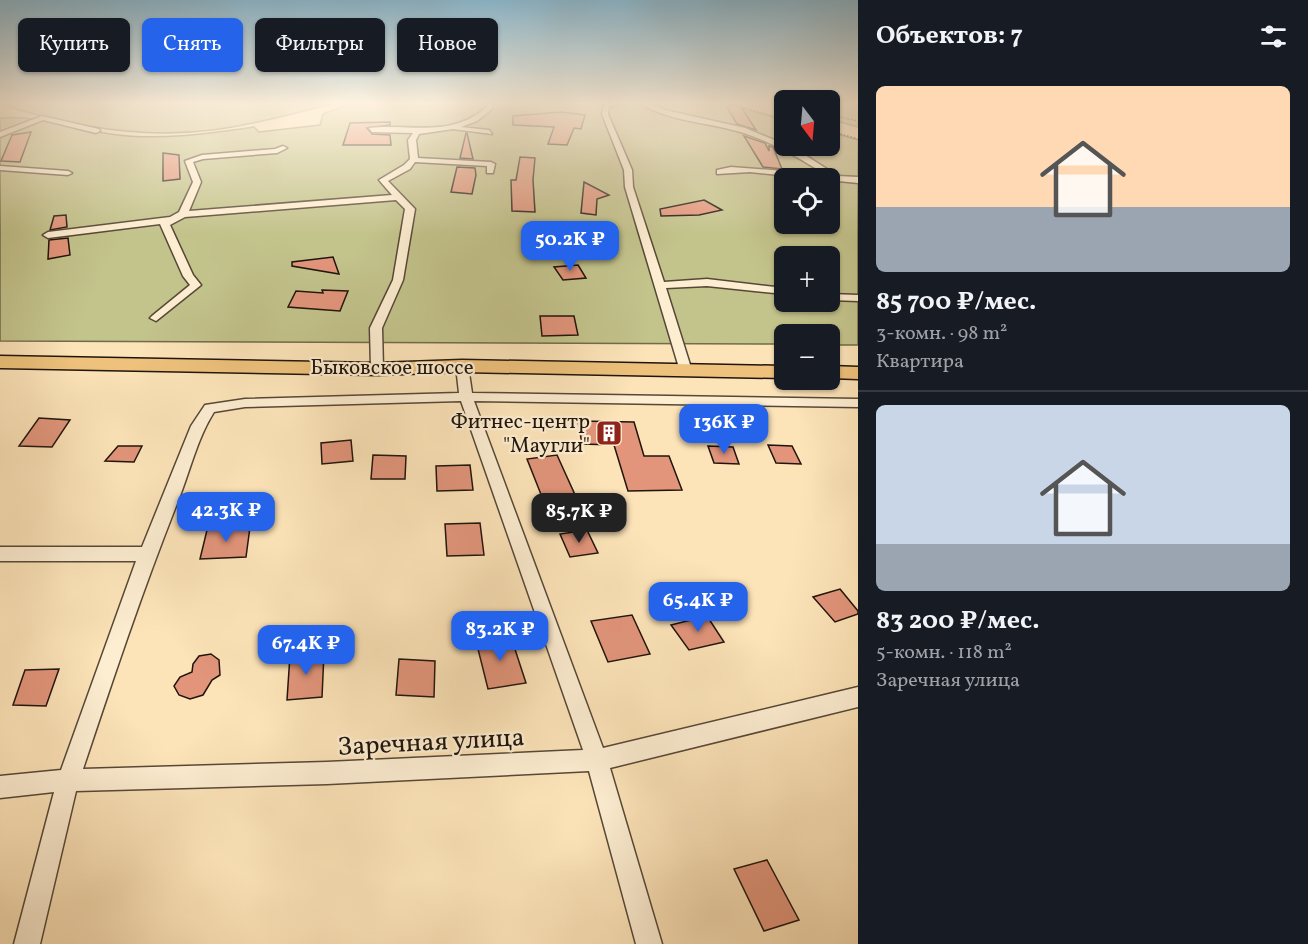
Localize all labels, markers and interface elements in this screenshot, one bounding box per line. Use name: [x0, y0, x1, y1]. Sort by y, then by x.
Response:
chip: Купить: [18, 18, 130, 72]
chip: Снять: [142, 18, 243, 72]
chip: Фильтры: [255, 18, 385, 72]
chip: Новое: [397, 18, 498, 72]
text: Объектов: 7: [876, 18, 1023, 54]
icon: filters: [1257, 20, 1290, 53]
north arrow: [774, 90, 840, 156]
map controls: [774, 90, 840, 390]
icon: home: [1029, 125, 1137, 233]
button: locate: [774, 168, 840, 234]
pin: 50.2K ₽: [515, 221, 625, 272]
text: 50.2K ₽: [535, 226, 605, 254]
button: +: [774, 246, 840, 312]
text: 85 700 ₽/мес.: [876, 284, 1036, 320]
text: 3-комн. · 98 m²: [876, 320, 1008, 348]
button: −: [774, 324, 840, 390]
text: Квартира: [876, 348, 964, 376]
street label: Быковское шоссе: [310, 354, 474, 383]
pin: 136K ₽: [675, 404, 773, 455]
place label: Фитнес-центр "Маугли": [451, 408, 590, 461]
text: 136K ₽: [693, 409, 755, 437]
building icon: Фитнес-центр "Маугли": [594, 418, 624, 448]
icon: home: [1029, 444, 1137, 552]
pin: 42.3K ₽: [171, 492, 281, 543]
pin: 85.7K ₽: [524, 493, 634, 544]
text: 42.3K ₽: [191, 497, 261, 525]
text: 85.7K ₽: [546, 498, 612, 526]
pin: 65.4K ₽: [643, 582, 753, 633]
text: 65.4K ₽: [663, 587, 733, 615]
text: 83 200 ₽/мес.: [876, 603, 1040, 639]
pin: 83.2K ₽: [445, 611, 555, 662]
text: 83.2K ₽: [465, 616, 535, 644]
pin: 67.4K ₽: [251, 625, 361, 676]
text: 67.4K ₽: [272, 630, 340, 658]
text: 5-комн. · 118 m²: [876, 639, 1012, 667]
text: Заречная улица: [876, 667, 1020, 695]
street label: Заречная улица: [337, 720, 526, 766]

